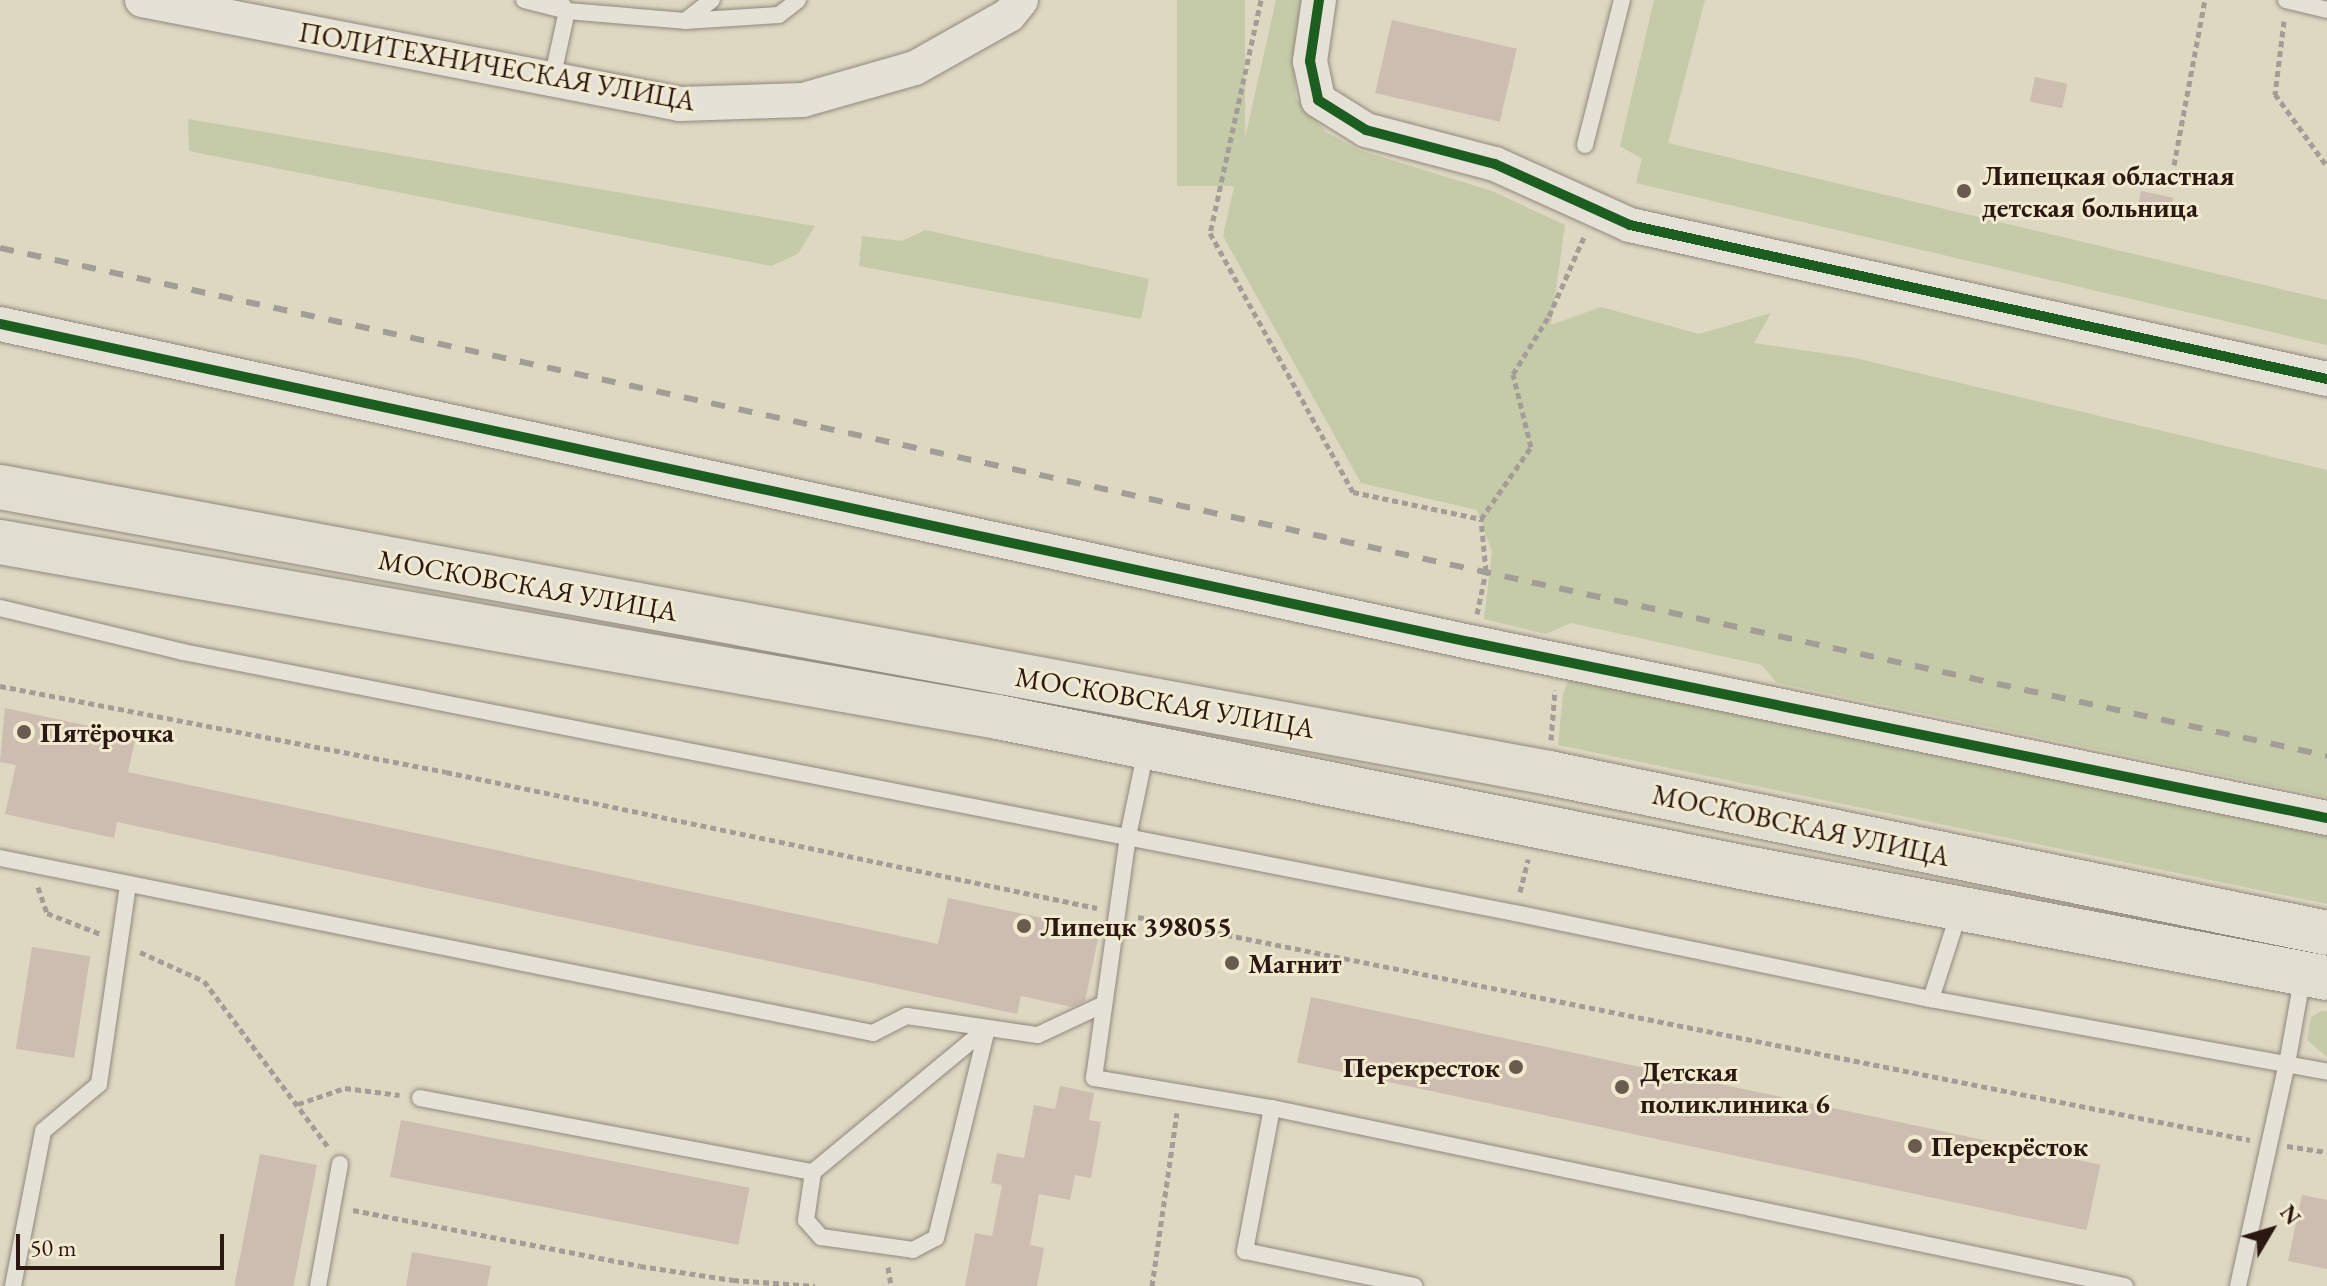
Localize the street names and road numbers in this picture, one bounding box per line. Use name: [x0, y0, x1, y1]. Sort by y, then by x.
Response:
street label: ПОЛИТЕХНИЧЕСКАЯ УЛИЦА: [296, 15, 698, 117]
street label: МОСКОВСКАЯ УЛИЦА: [376, 542, 680, 628]
street label: МОСКОВСКАЯ УЛИЦА: [1013, 659, 1317, 745]
street label: МОСКОВСКАЯ УЛИЦА: [1649, 777, 1953, 873]

